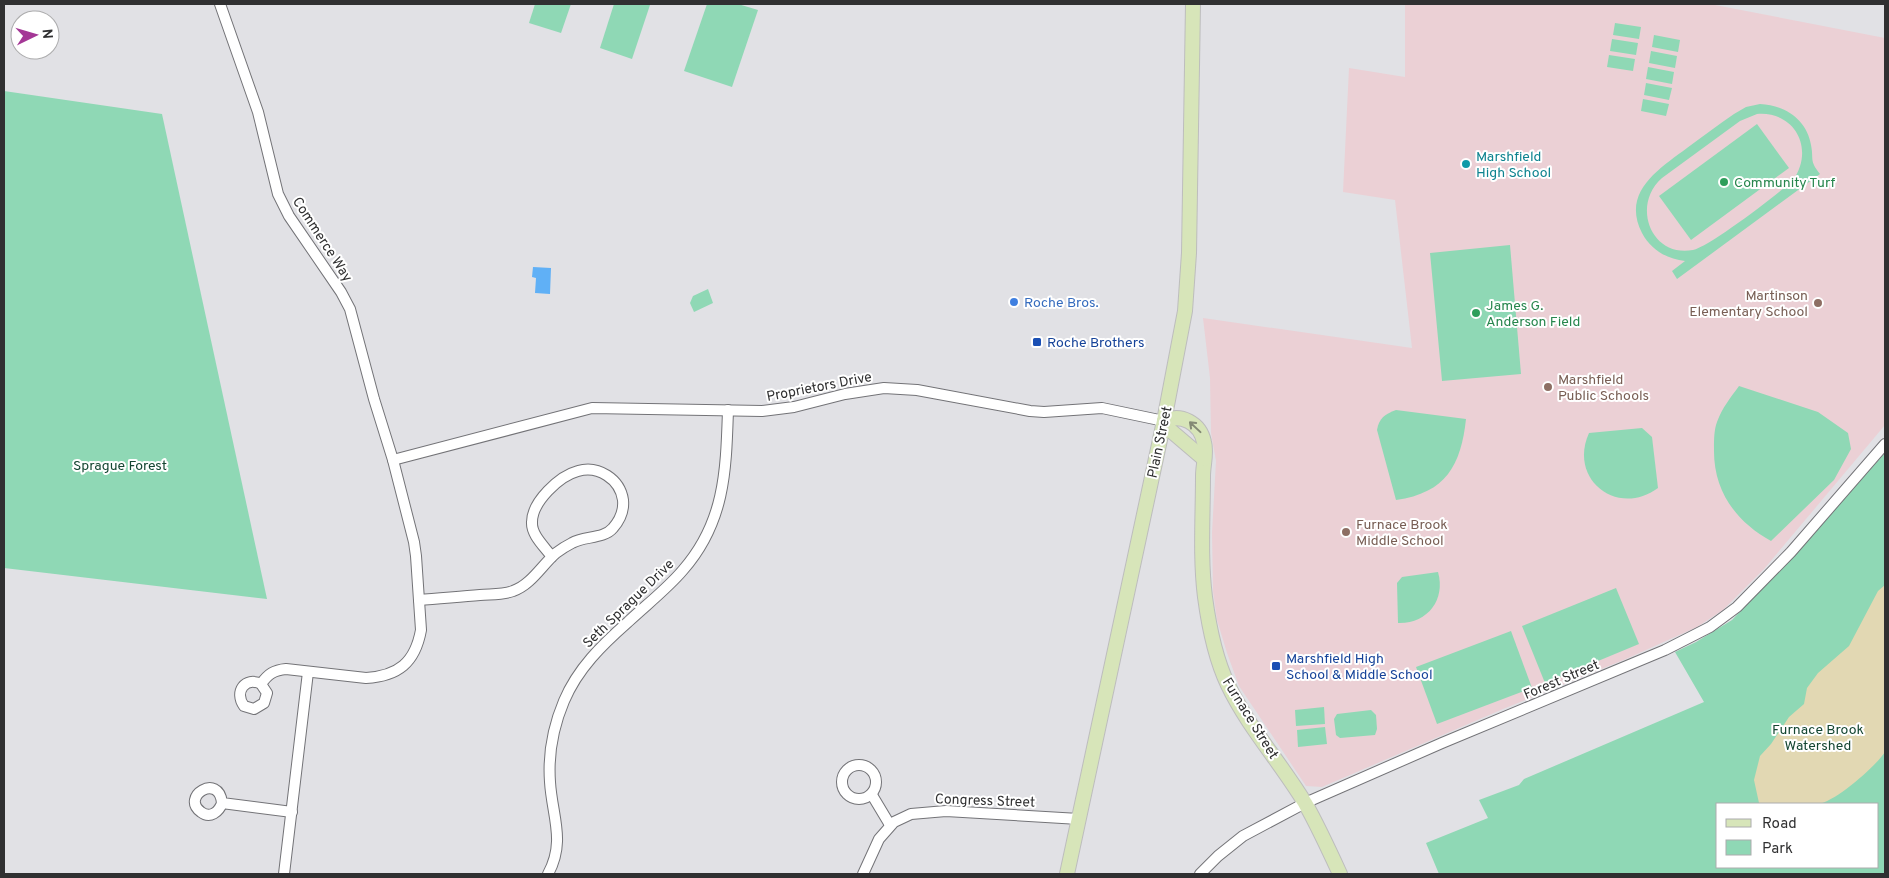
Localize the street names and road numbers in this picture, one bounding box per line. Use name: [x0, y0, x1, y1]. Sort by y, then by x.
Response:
street label: Commerce Way: [288, 194, 355, 285]
street label: Proprietors Drive: [765, 369, 873, 406]
street label: Plain Street: [1145, 405, 1176, 480]
street label: Seth Sprague Drive: [580, 556, 678, 652]
street label: Forest Street: [1521, 657, 1602, 704]
street label: Furnace Street: [1218, 675, 1282, 763]
street label: Congress Street: [934, 791, 1035, 812]

